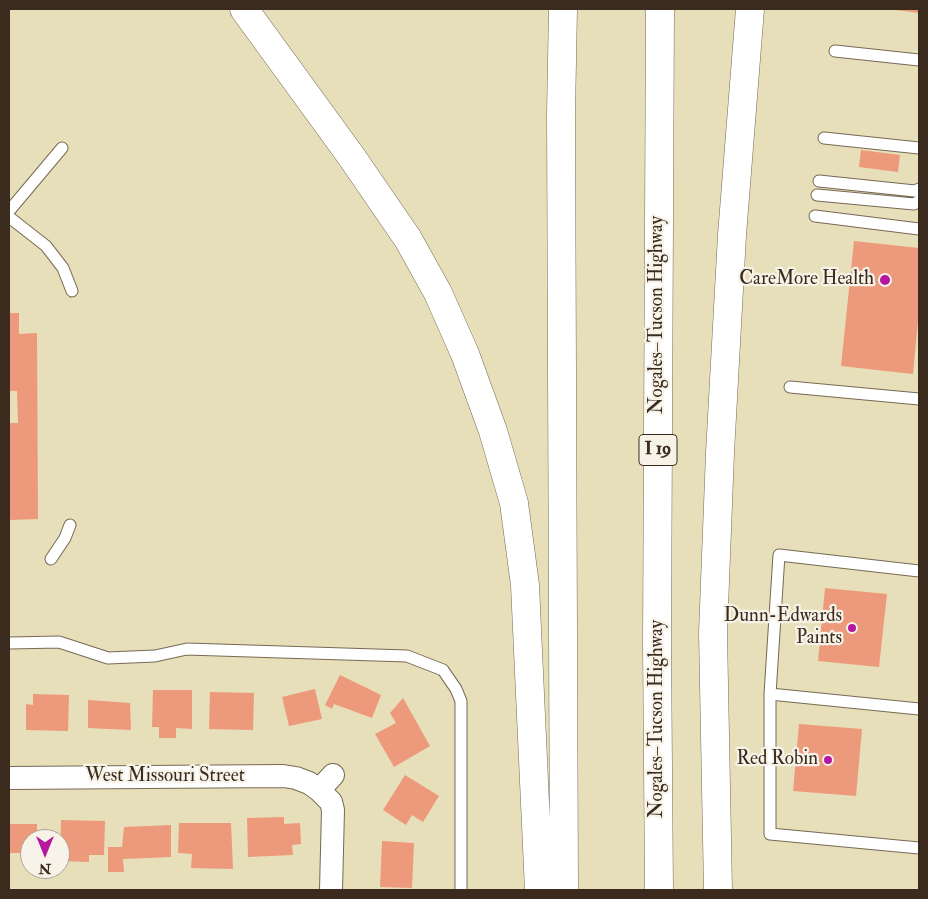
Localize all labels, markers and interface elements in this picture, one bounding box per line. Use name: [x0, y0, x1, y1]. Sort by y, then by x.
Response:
street label: Nogales–Tucson Highway: [647, 216, 669, 414]
place label: CareMore Health: [739, 269, 874, 291]
marker: CareMore Health: [878, 273, 892, 287]
road number: I 19: [639, 434, 677, 466]
place label: Dunn-Edwards Paints: [724, 606, 842, 650]
street label: Nogales–Tucson Highway: [647, 620, 669, 818]
marker: Dunn-Edwards Paints: [846, 622, 858, 634]
place label: Red Robin: [737, 749, 818, 771]
marker: Red Robin: [822, 754, 834, 766]
street label: West Missouri Street: [85, 766, 245, 788]
north arrow: [20, 829, 70, 879]
text: N: [39, 860, 51, 877]

